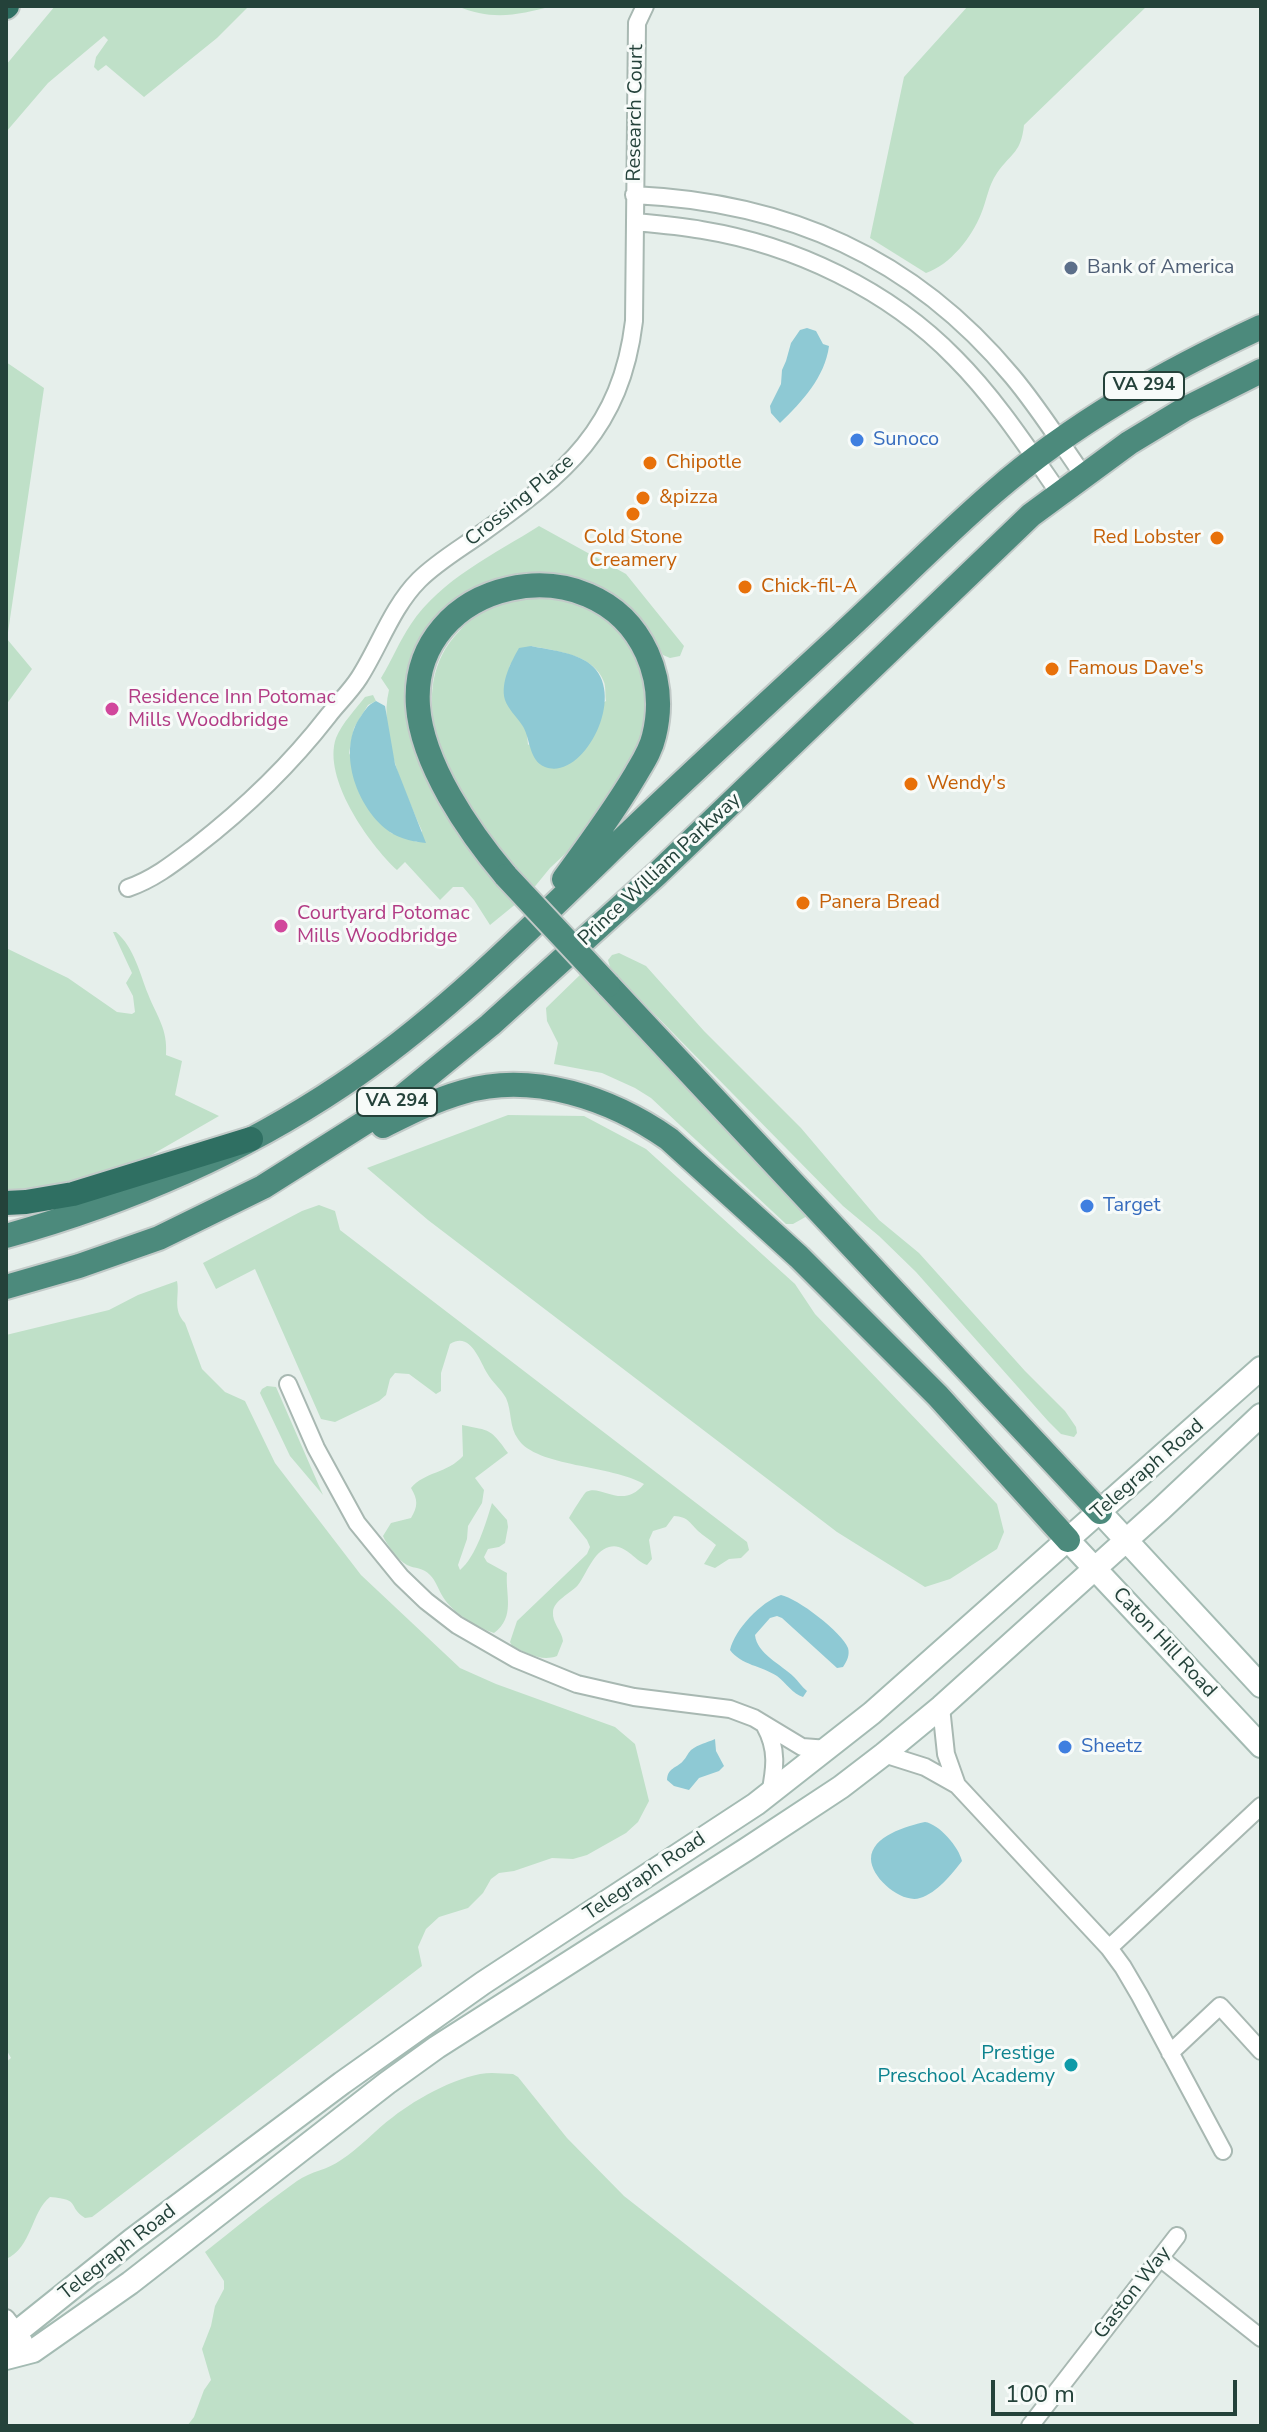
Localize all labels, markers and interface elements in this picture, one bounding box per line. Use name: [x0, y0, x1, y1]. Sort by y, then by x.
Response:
street label: Research Court: [623, 44, 649, 182]
place label: Bank of America: [1087, 256, 1234, 280]
marker: Bank of America: [1062, 259, 1080, 277]
road number: VA 294: [1104, 372, 1184, 400]
place label: Sunoco: [873, 428, 939, 452]
marker: Sunoco: [848, 431, 866, 449]
street label: Crossing Place: [461, 450, 579, 552]
place label: Chipotle: [666, 451, 742, 475]
marker: Chipotle: [641, 454, 659, 472]
place label: &pizza: [659, 486, 718, 510]
marker: &pizza: [634, 489, 652, 507]
marker: Cold Stone Creamery: [624, 505, 642, 523]
place label: Cold Stone Creamery: [584, 526, 682, 573]
place label: Red Lobster: [1093, 526, 1201, 550]
marker: Red Lobster: [1208, 529, 1226, 547]
place label: Chick-fil-A: [761, 575, 857, 599]
marker: Chick-fil-A: [736, 578, 754, 596]
place label: Famous Dave's: [1068, 657, 1204, 681]
marker: Famous Dave's: [1043, 660, 1061, 678]
place label: Residence Inn Potomac Mills Woodbridge: [128, 686, 336, 733]
marker: Residence Inn Potomac Mills Woodbridge: [103, 700, 121, 718]
place label: Wendy's: [927, 772, 1006, 796]
marker: Wendy's: [902, 775, 920, 793]
street label: Prince William Parkway: [574, 788, 746, 952]
place label: Panera Bread: [819, 891, 940, 915]
marker: Panera Bread: [794, 894, 812, 912]
place label: Courtyard Potomac Mills Woodbridge: [297, 902, 470, 949]
marker: Courtyard Potomac Mills Woodbridge: [272, 917, 290, 935]
road number: VA 294: [357, 1088, 437, 1116]
place label: Target: [1103, 1194, 1160, 1218]
marker: Target: [1078, 1197, 1096, 1215]
street label: Telegraph Road: [1087, 1414, 1209, 1526]
street label: Caton Hill Road: [1107, 1583, 1221, 1703]
place label: Sheetz: [1081, 1735, 1142, 1759]
marker: Sheetz: [1056, 1738, 1074, 1756]
street label: Telegraph Road: [580, 1827, 710, 1927]
place label: Prestige Preschool Academy: [877, 2042, 1055, 2089]
marker: Prestige Preschool Academy: [1062, 2056, 1080, 2074]
street label: Telegraph Road: [55, 2200, 181, 2306]
street label: Gaston Way: [1089, 2242, 1177, 2344]
scale bar: [995, 2364, 1241, 2414]
text: 100 m: [1005, 2378, 1075, 2410]

